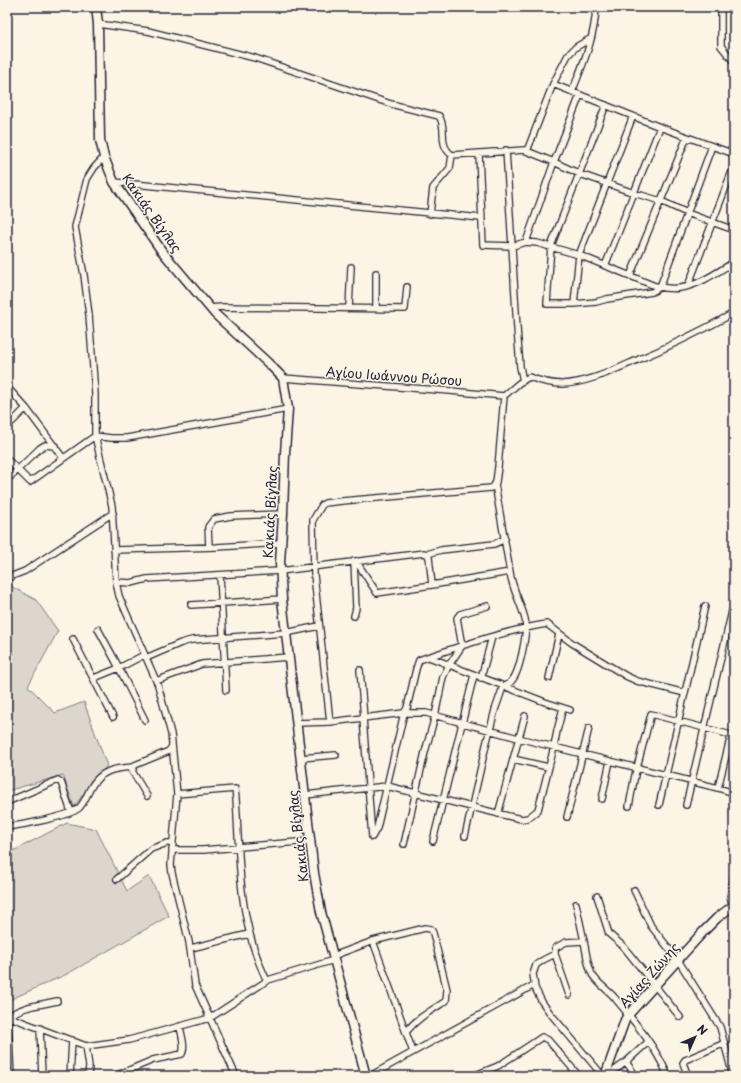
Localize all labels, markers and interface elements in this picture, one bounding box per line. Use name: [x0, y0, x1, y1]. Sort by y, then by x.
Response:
street label: Κακιάς Βίγλας: [118, 169, 187, 256]
street label: Αγίου Ιωάννου Ρώσου: [325, 361, 463, 390]
street label: Κακιάς Βίγλας: [258, 465, 281, 559]
street label: Κακιάς Βίγλας: [282, 789, 313, 883]
street label: Αγίας Ζώνης: [614, 938, 683, 1012]
north arrow: [675, 1017, 715, 1057]
text: N: [693, 1020, 712, 1039]

